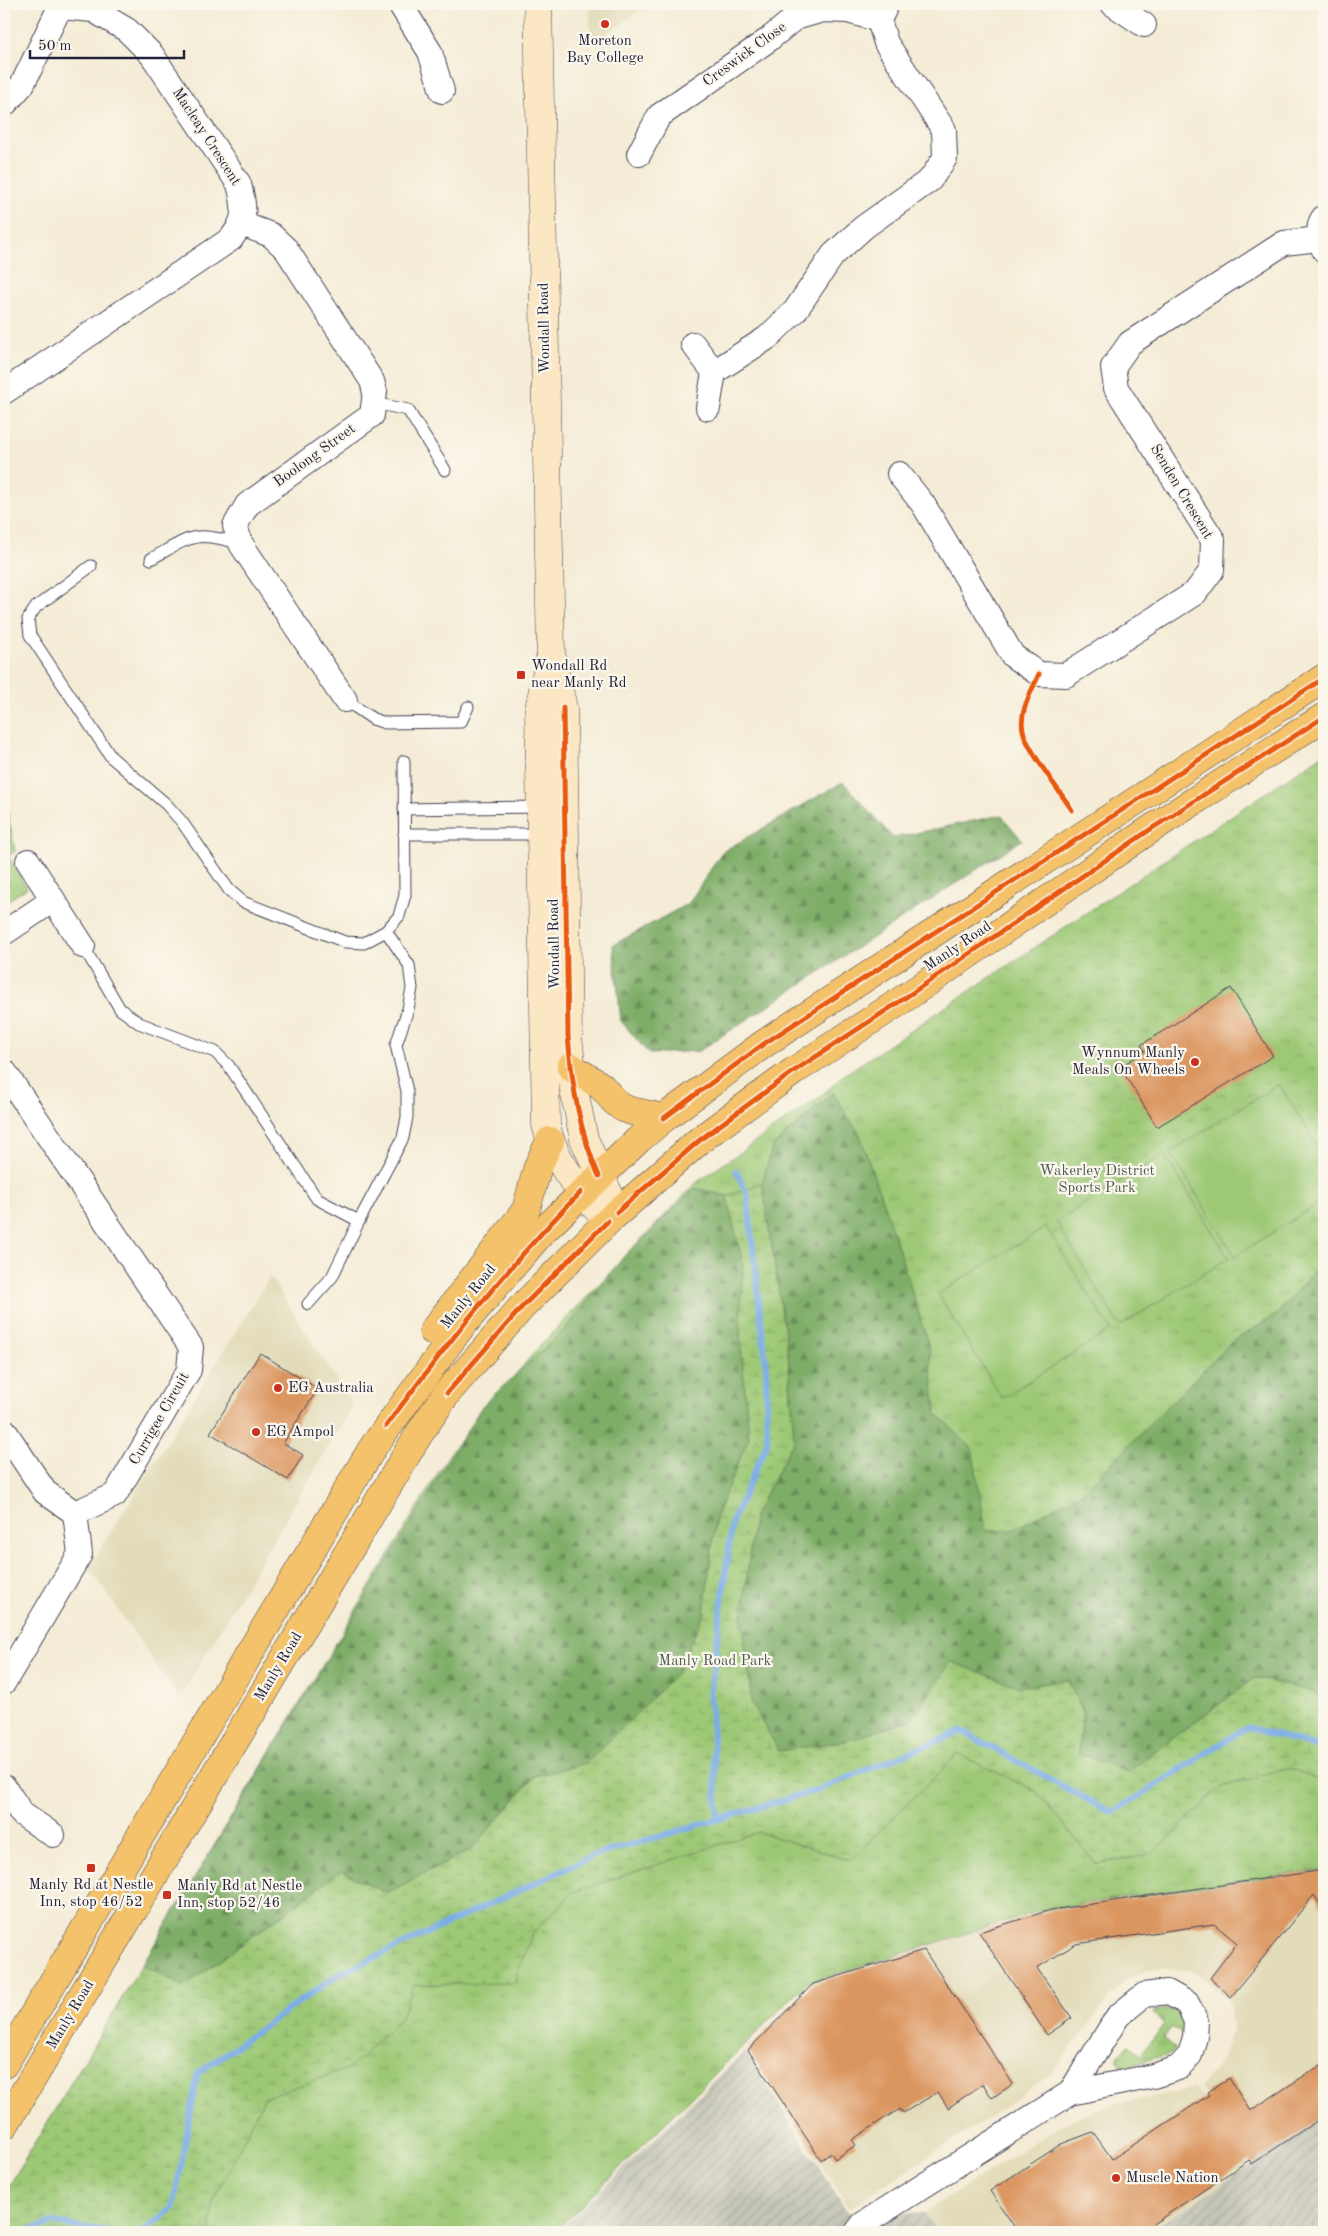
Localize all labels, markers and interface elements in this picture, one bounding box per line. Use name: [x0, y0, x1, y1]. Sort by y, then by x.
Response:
marker: Moreton Bay College: [599, 18, 611, 30]
street label: Creswick Close: [701, 20, 789, 90]
scale bar: [30, 28, 184, 60]
place label: Moreton Bay College: [566, 34, 644, 66]
text: 50 m: [38, 39, 72, 54]
street label: Macleay Crescent: [169, 85, 243, 189]
street label: Wondall Road: [537, 282, 553, 374]
street label: Boolong Street: [271, 421, 359, 491]
street label: Senden Crescent: [1147, 442, 1215, 542]
place label: Wondall Rd near Manly Rd: [531, 659, 627, 691]
marker: Wondall Rd near Manly Rd: [515, 669, 527, 681]
street label: Wondall Road: [547, 898, 563, 990]
street label: Manly Road: [922, 919, 995, 975]
place label: Wynnum Manly Meals On Wheels: [1072, 1046, 1185, 1078]
marker: Wynnum Manly Meals On Wheels: [1189, 1056, 1201, 1068]
park label: Wakerley District Sports Park: [1039, 1164, 1155, 1196]
street label: Manly Road: [439, 1262, 499, 1332]
street label: Currigee Circuit: [127, 1370, 193, 1468]
place label: EG Australia: [288, 1381, 374, 1396]
marker: EG Australia: [272, 1382, 284, 1394]
place label: EG Ampol: [266, 1425, 334, 1440]
marker: EG Ampol: [250, 1426, 262, 1438]
street label: Manly Road: [253, 1630, 306, 1704]
park label: Manly Road Park: [659, 1654, 772, 1669]
marker: Manly Rd at Nestle Inn, stop 46/52: [85, 1862, 97, 1874]
place label: Manly Rd at Nestle Inn, stop 46/52: [28, 1878, 154, 1910]
place label: Manly Rd at Nestle Inn, stop 52/46: [177, 1879, 302, 1911]
marker: Manly Rd at Nestle Inn, stop 52/46: [161, 1889, 173, 1901]
street label: Manly Road: [45, 1978, 98, 2052]
place label: Muscle Nation: [1126, 2171, 1219, 2186]
marker: Muscle Nation: [1110, 2172, 1122, 2184]

